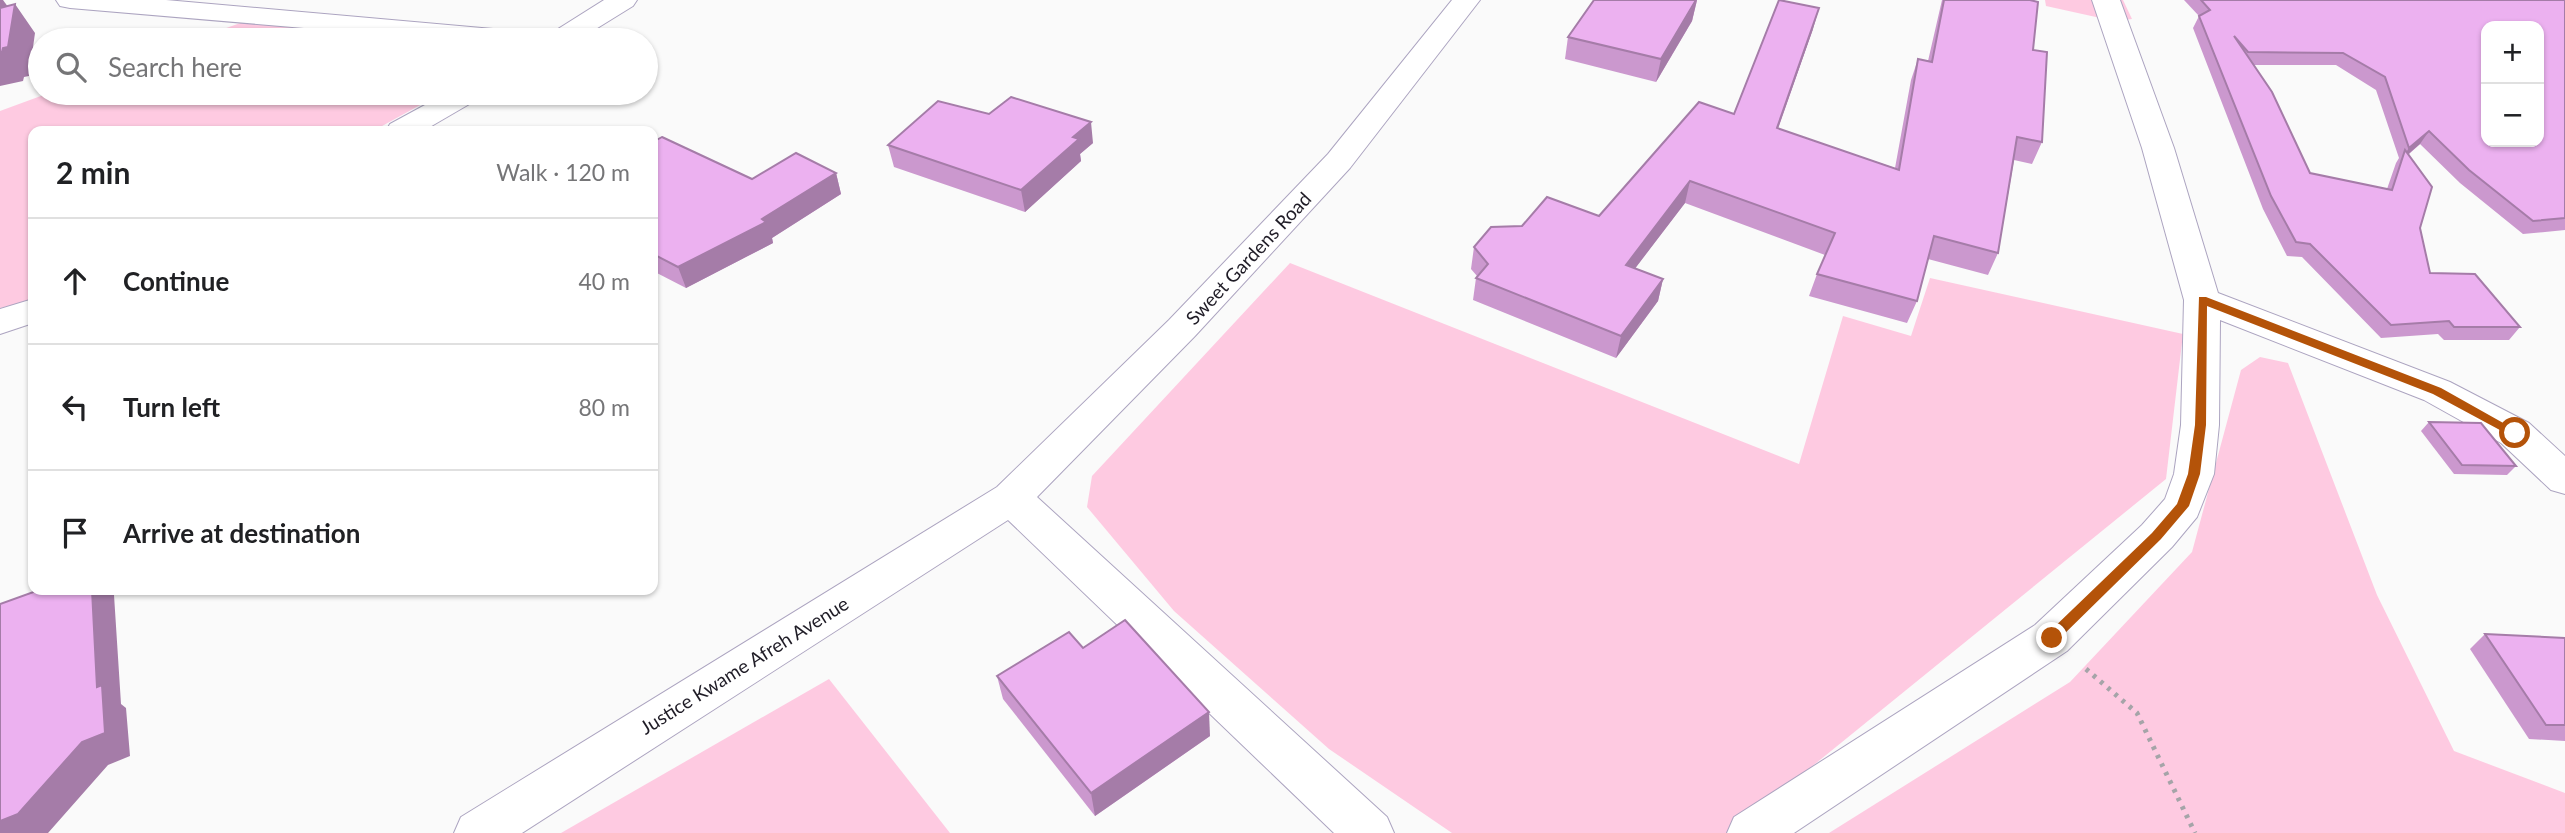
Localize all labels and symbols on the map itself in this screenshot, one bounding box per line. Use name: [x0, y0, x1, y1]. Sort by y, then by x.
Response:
street label: Sweet Gardens Road: [1181, 187, 1315, 329]
route start: [2499, 417, 2530, 448]
street label: Justice Kwame Afreh Avenue: [636, 591, 852, 739]
route end: [2036, 622, 2067, 653]

